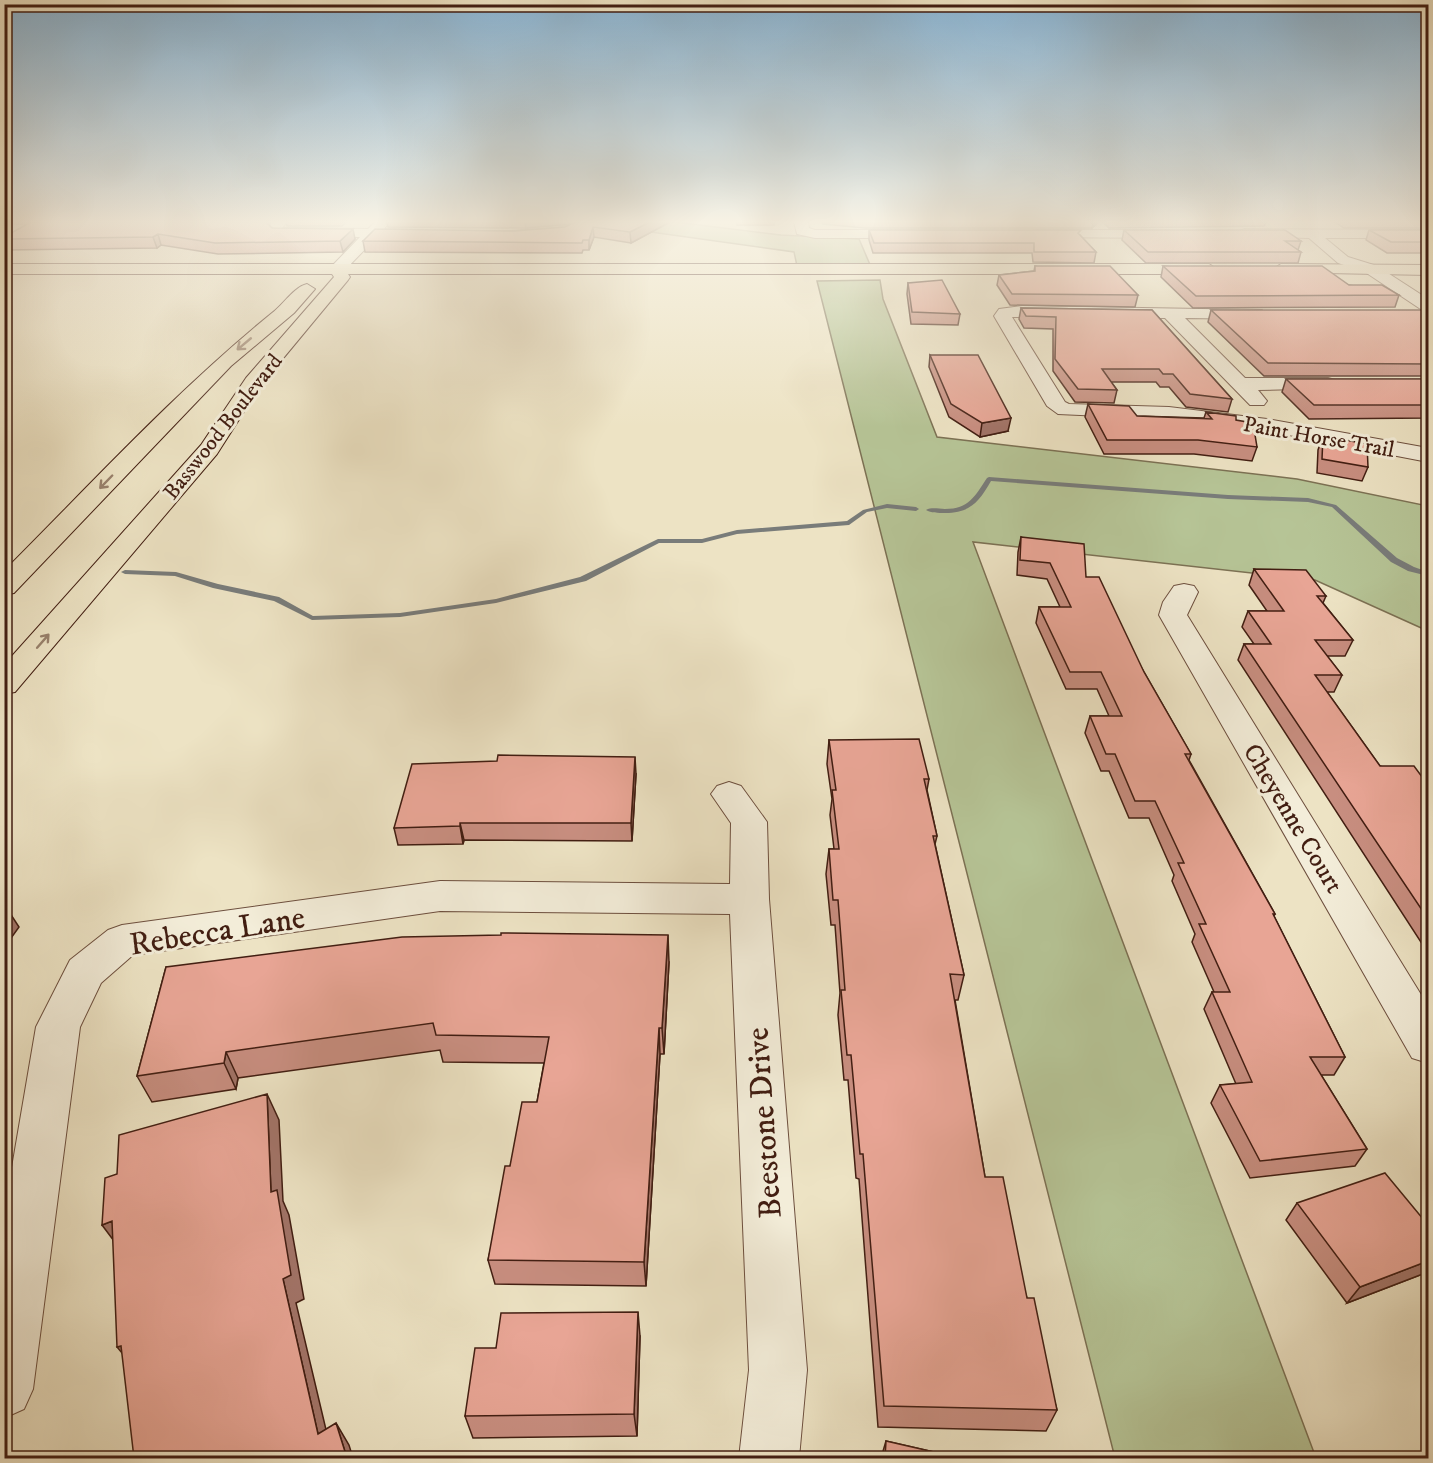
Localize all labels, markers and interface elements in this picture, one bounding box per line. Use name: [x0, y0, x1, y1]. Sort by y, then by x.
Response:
one-way arrow: [237, 337, 252, 351]
street label: Basswood Boulevard: [158, 348, 289, 505]
street label: Paint Horse Trail: [1241, 411, 1397, 464]
one-way arrow: [99, 475, 114, 490]
one-way arrow: [36, 634, 50, 649]
street label: Cheyenne Court: [1235, 738, 1350, 900]
street label: Rebecca Lane: [127, 898, 308, 966]
street label: Beestone Drive: [738, 1026, 792, 1220]

